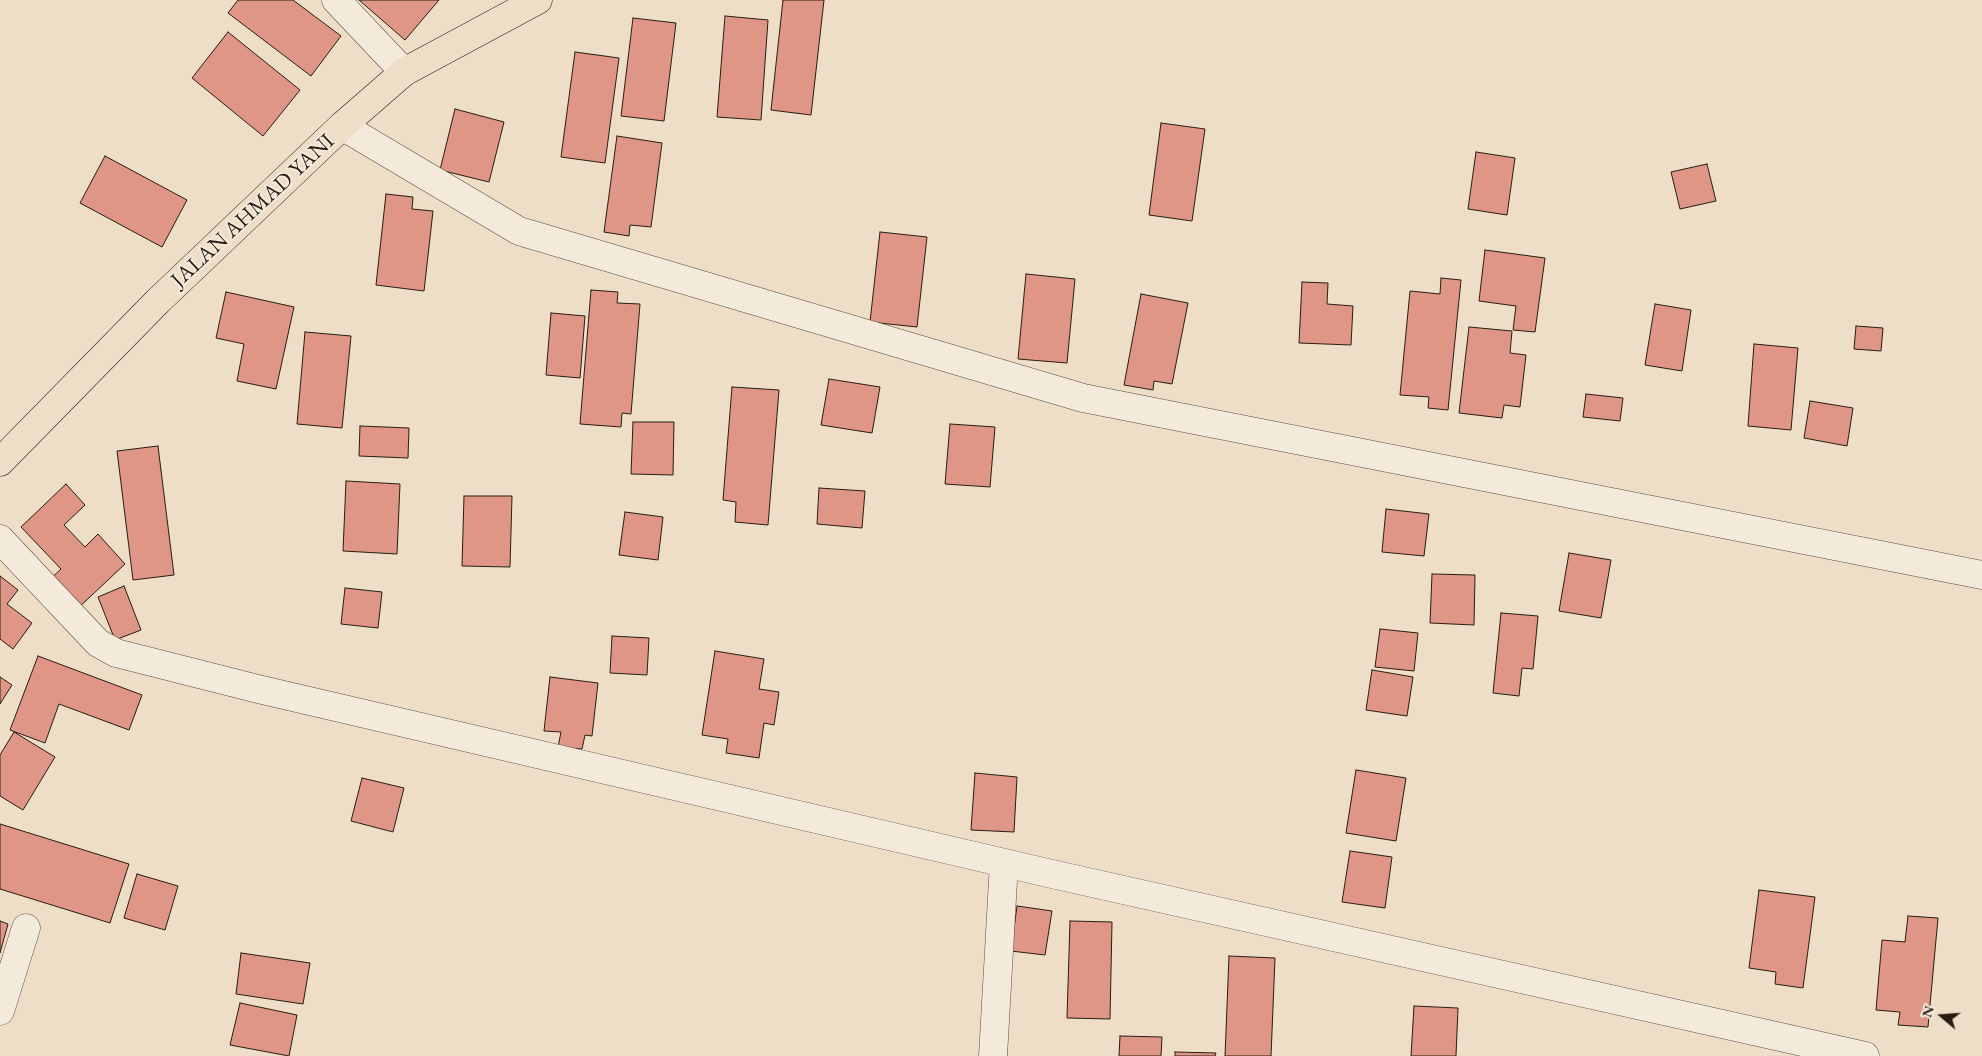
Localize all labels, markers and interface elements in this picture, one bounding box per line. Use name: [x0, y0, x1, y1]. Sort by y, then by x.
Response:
street label: JALAN AHMAD YANI: [166, 129, 340, 293]
north arrow: [1917, 991, 1967, 1041]
text: N: [1917, 1003, 1938, 1020]

